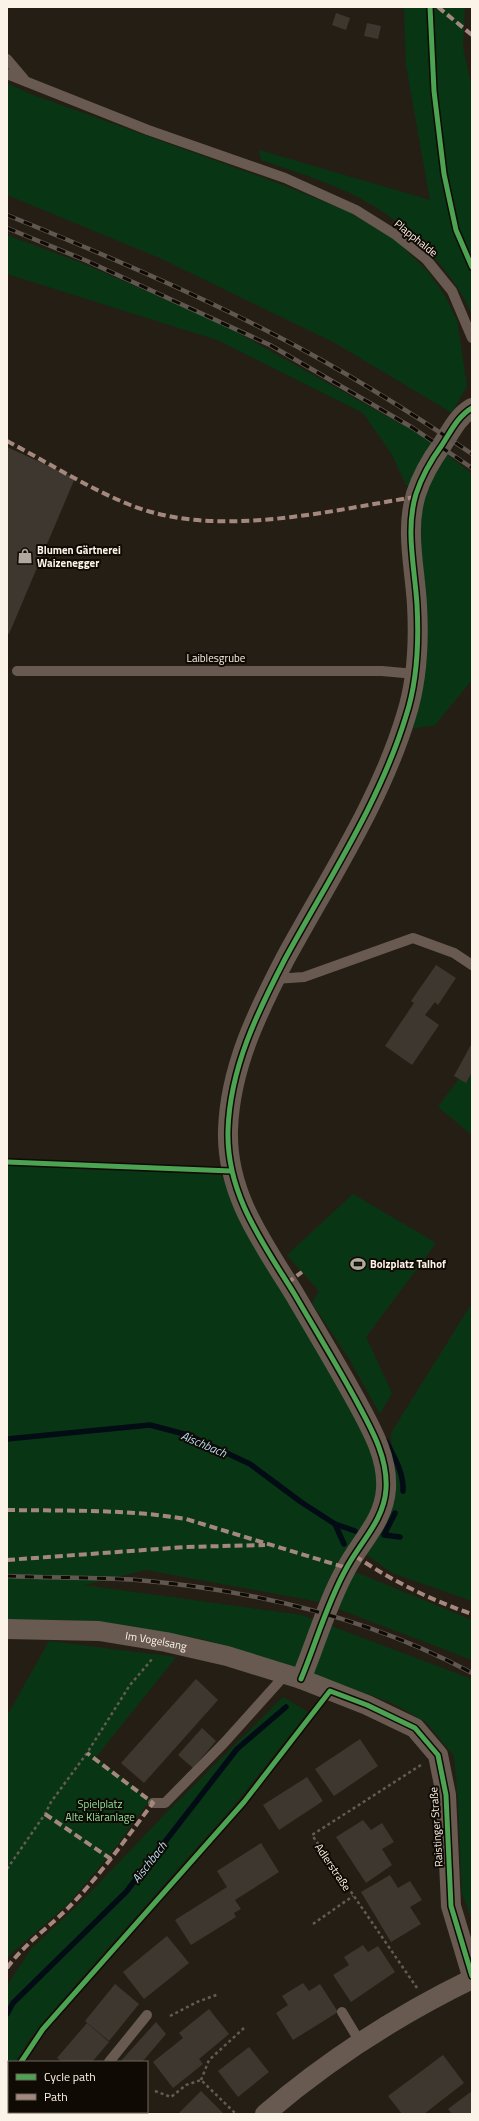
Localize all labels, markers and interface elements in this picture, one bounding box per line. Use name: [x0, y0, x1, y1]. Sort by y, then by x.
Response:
street label: Plapphalde: [391, 216, 441, 261]
place label: Blumen Gärtnerei Waizenegger: [37, 542, 121, 571]
shop icon: Blumen Gärtnerei Waizenegger: [16, 547, 34, 565]
street label: Laiblesgrube: [187, 650, 246, 666]
sports icon: Bolzplatz Talhof: [349, 1255, 367, 1273]
place label: Bolzplatz Talhof: [370, 1256, 446, 1272]
water label: Aischbach: [178, 1426, 231, 1463]
street label: Im Vogelsang: [124, 1627, 189, 1655]
street label: Raistinger Straße: [425, 1786, 447, 1868]
park label: Spielplatz Alte Kläranlage: [65, 1796, 135, 1825]
water label: Aischbach: [127, 1836, 172, 1887]
street label: Adlerstraße: [311, 1840, 355, 1894]
legend: [8, 2061, 148, 2113]
text: Cycle path: [44, 2067, 96, 2086]
text: Path: [44, 2087, 68, 2106]

